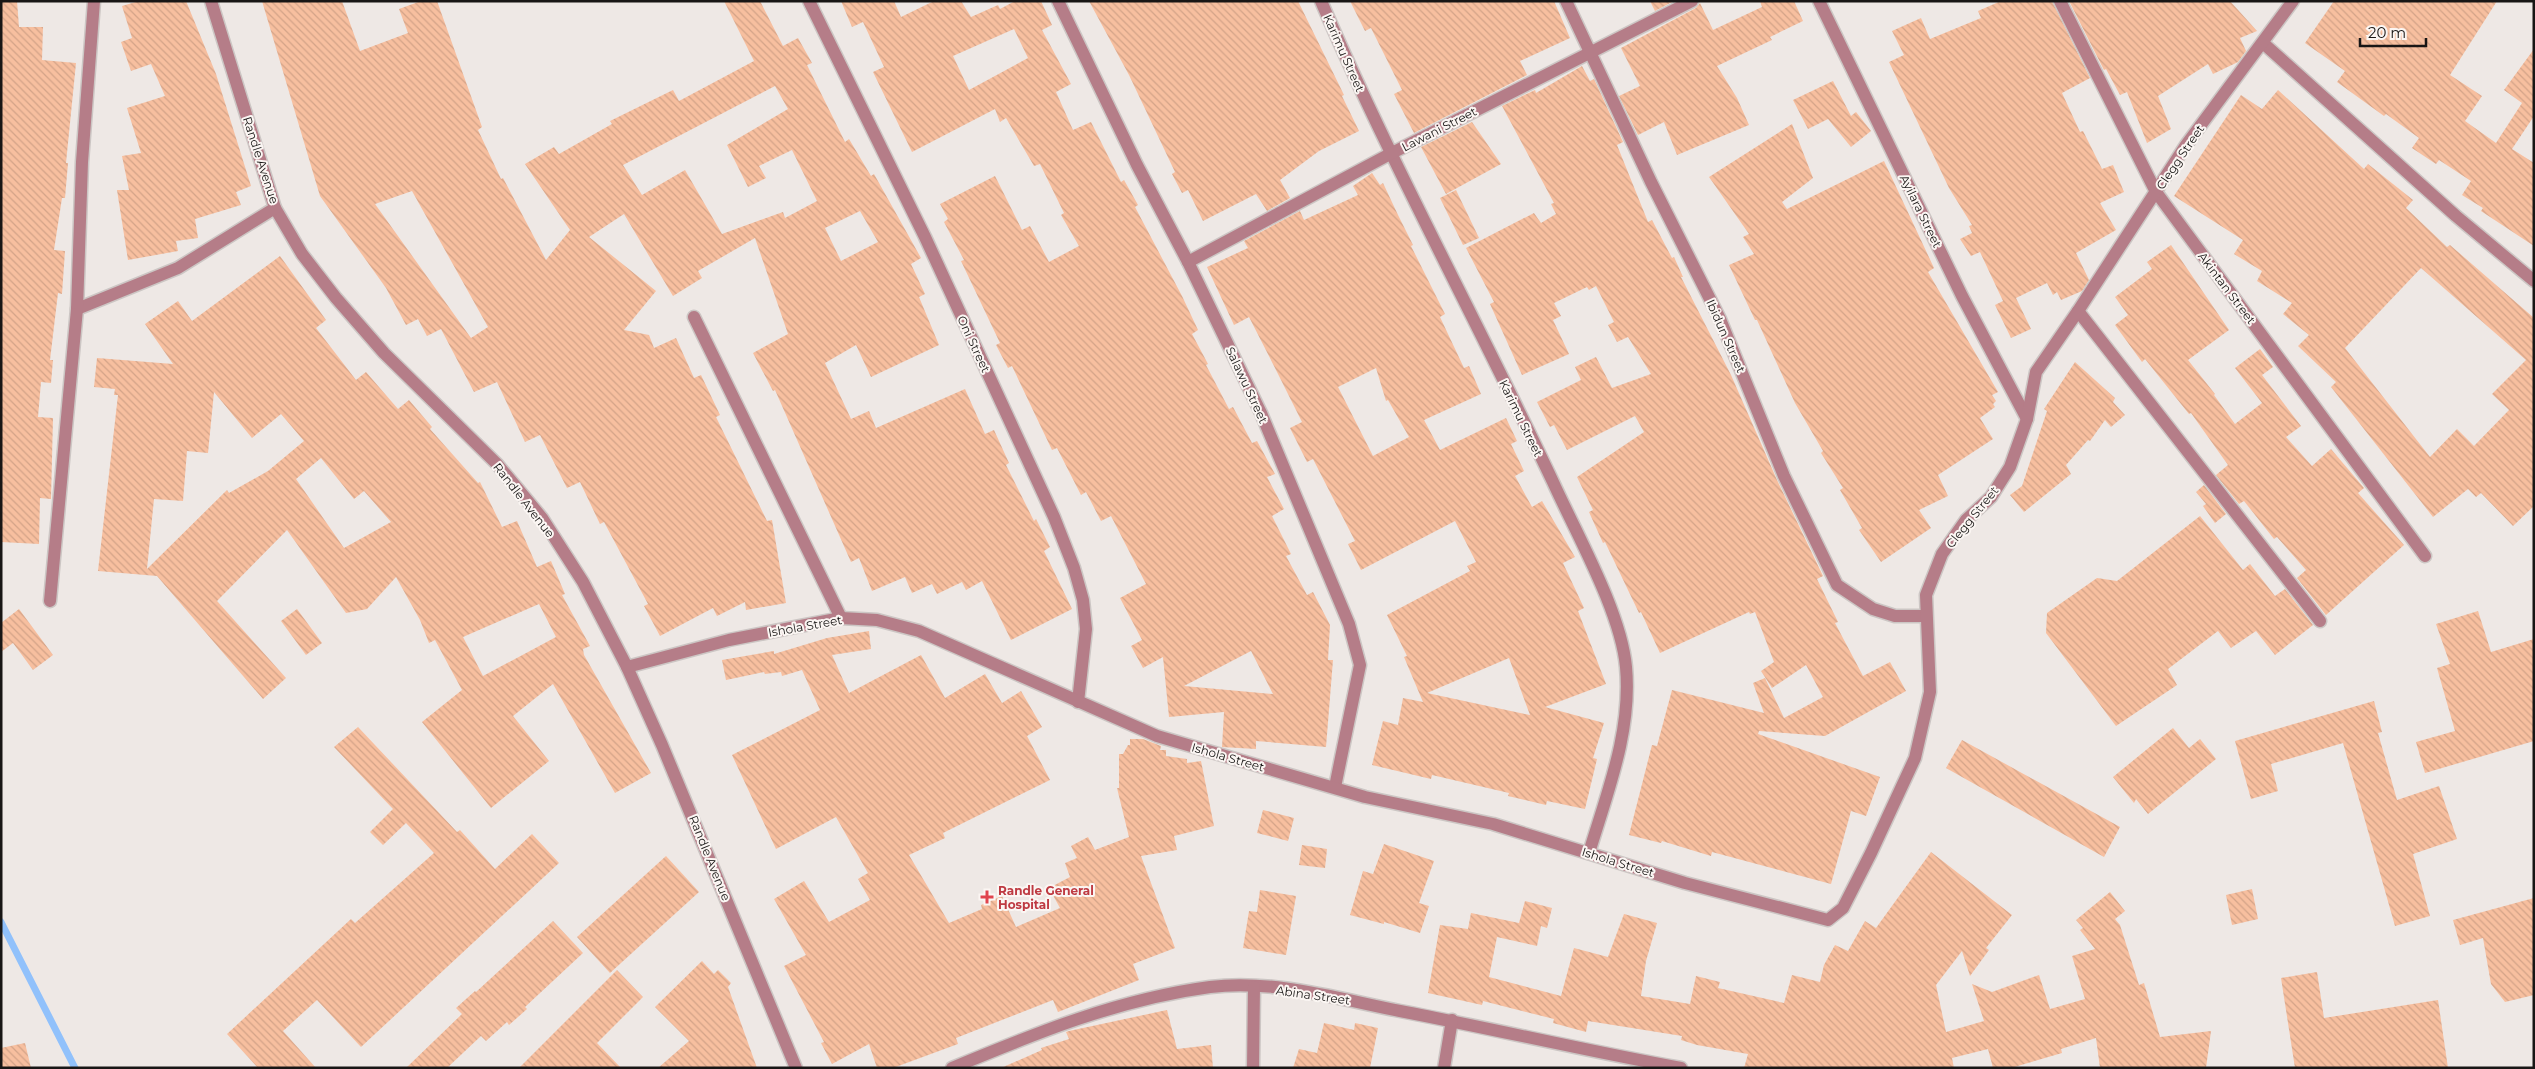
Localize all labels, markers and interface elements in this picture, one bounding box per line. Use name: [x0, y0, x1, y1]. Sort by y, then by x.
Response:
street label: Karimu Street: [1320, 12, 1368, 94]
scale bar: [2360, 15, 2426, 47]
text: 20 m: [2368, 23, 2406, 42]
street label: Lawani Street: [1399, 104, 1479, 154]
street label: Randle Avenue: [240, 114, 282, 206]
street label: Clegg Street: [2153, 122, 2207, 192]
street label: Ayilara Street: [1897, 172, 1945, 250]
street label: Akintan Street: [2195, 249, 2259, 327]
street label: Ibidun Street: [1703, 297, 1749, 375]
street label: Oni Street: [954, 313, 994, 375]
street label: Salawu Street: [1223, 344, 1271, 426]
street label: Karimu Street: [1496, 377, 1546, 459]
street label: Randle Avenue: [490, 460, 558, 540]
street label: Clegg Street: [1943, 483, 2001, 551]
street label: Ishola Street: [767, 612, 843, 640]
street label: Ishola Street: [1190, 739, 1266, 775]
street label: Randle Avenue: [686, 813, 734, 903]
street label: Ishola Street: [1580, 844, 1656, 880]
place label: Randle General Hospital: [998, 883, 1094, 912]
marker: Randle General Hospital: [980, 890, 994, 904]
street label: Abina Street: [1275, 982, 1351, 1008]

